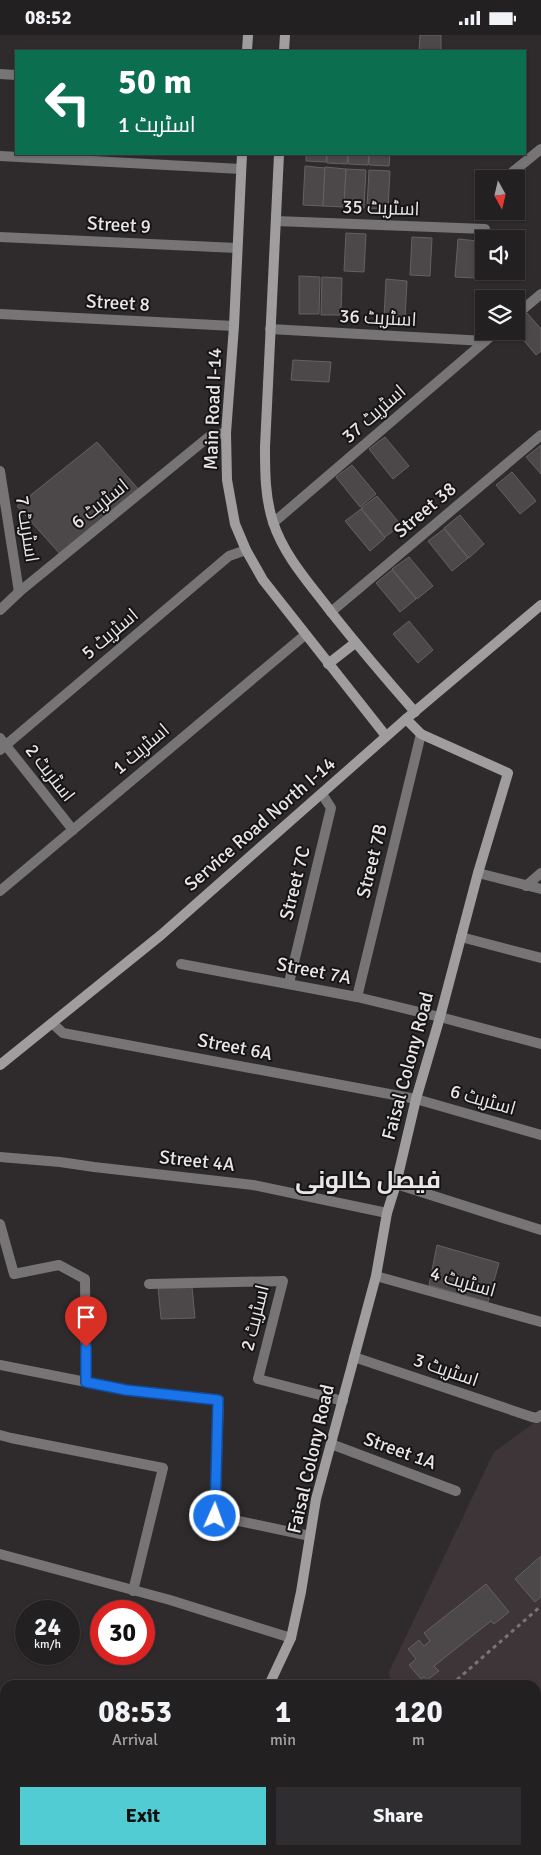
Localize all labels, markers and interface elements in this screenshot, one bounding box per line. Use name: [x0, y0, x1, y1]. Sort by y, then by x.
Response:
text: 08:52: [25, 6, 72, 30]
text: 50 m: [118, 60, 192, 103]
icon: left: [35, 70, 100, 135]
text: اسٹریٹ 1: [118, 111, 196, 138]
north arrow: [475, 170, 525, 220]
map controls: [475, 170, 525, 340]
street label: اسٹریٹ 35: [342, 195, 420, 221]
street label: Street 9: [86, 211, 152, 239]
button: sound: [475, 230, 525, 280]
street label: Street 8: [85, 289, 151, 317]
button: layers: [475, 290, 525, 340]
street label: اسٹریٹ 36: [339, 304, 417, 332]
street label: Main Road I-14: [199, 347, 227, 471]
street label: اسٹریٹ 37: [337, 380, 411, 448]
street label: اسٹریٹ 6: [66, 474, 134, 534]
street label: Street 38: [389, 477, 461, 543]
street label: اسٹریٹ 7: [10, 494, 44, 564]
street label: اسٹریٹ 5: [77, 603, 143, 665]
street label: اسٹریٹ 1: [108, 718, 174, 780]
street label: اسٹریٹ 2: [20, 739, 80, 807]
street label: Service Road North I-14: [179, 752, 341, 896]
street label: Street 7B: [351, 821, 393, 901]
street label: Street 7C: [274, 844, 316, 922]
street label: Street 7A: [275, 952, 354, 990]
street label: Faisal Colony Road: [377, 989, 439, 1143]
street label: Street 6A: [196, 1028, 275, 1066]
street label: اسٹریٹ 6: [447, 1079, 519, 1121]
street label: Street 4A: [158, 1145, 236, 1177]
district label: فیصل کالونی: [295, 1165, 441, 1195]
street label: اسٹریٹ 4: [427, 1261, 499, 1303]
street label: اسٹریٹ 2: [235, 1283, 275, 1353]
pin: [65, 1296, 107, 1347]
icon: arrive: [72, 1303, 100, 1331]
street label: اسٹریٹ 3: [410, 1348, 482, 1392]
street label: Faisal Colony Road: [282, 1382, 340, 1536]
street label: Street 1A: [360, 1427, 440, 1475]
position arrow: [188, 1489, 240, 1541]
speed limit sign: 30: [90, 1600, 155, 1665]
text: 24: [34, 1611, 61, 1642]
text: km/h: [34, 1637, 61, 1652]
text: 08:53: [98, 1694, 172, 1731]
text: 1: [275, 1694, 291, 1731]
text: 120: [394, 1694, 443, 1731]
text: Arrival: [112, 1730, 158, 1750]
text: min: [270, 1730, 296, 1750]
text: m: [412, 1730, 425, 1750]
button: Exit: [20, 1787, 266, 1845]
button: Share: [276, 1787, 521, 1845]

